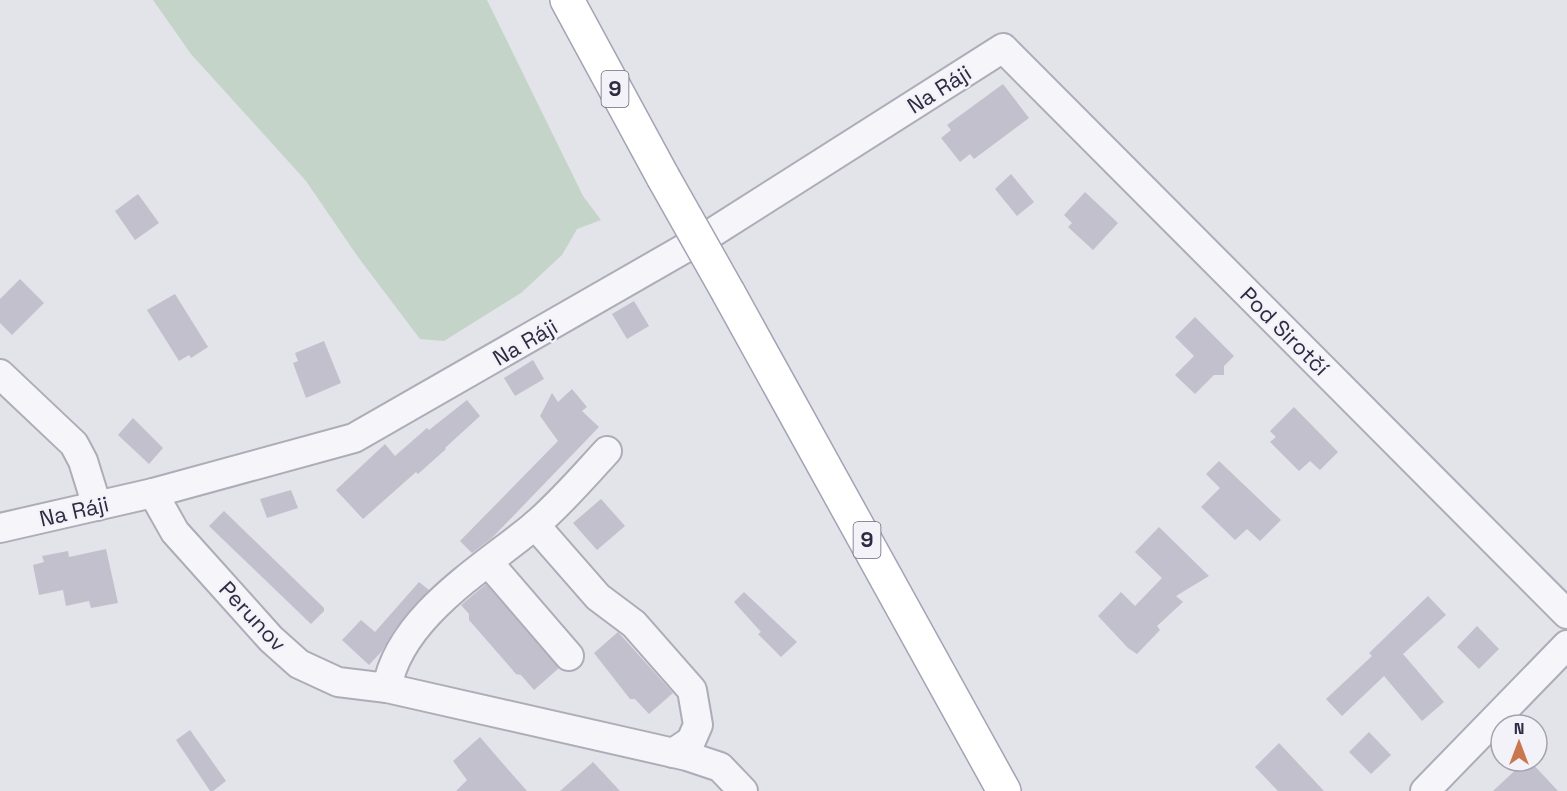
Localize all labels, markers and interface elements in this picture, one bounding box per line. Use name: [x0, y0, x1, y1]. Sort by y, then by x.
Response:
street label: Na Ráji: [902, 59, 976, 119]
road number: 9: [602, 71, 628, 107]
street label: Pod Sirotčí: [1235, 281, 1336, 382]
street label: Na Ráji: [488, 312, 562, 372]
street label: Na Ráji: [37, 489, 111, 533]
road number: 9: [854, 522, 880, 558]
street label: Perunov: [213, 575, 293, 657]
north arrow: [1489, 713, 1549, 773]
text: N: [1514, 718, 1524, 739]

